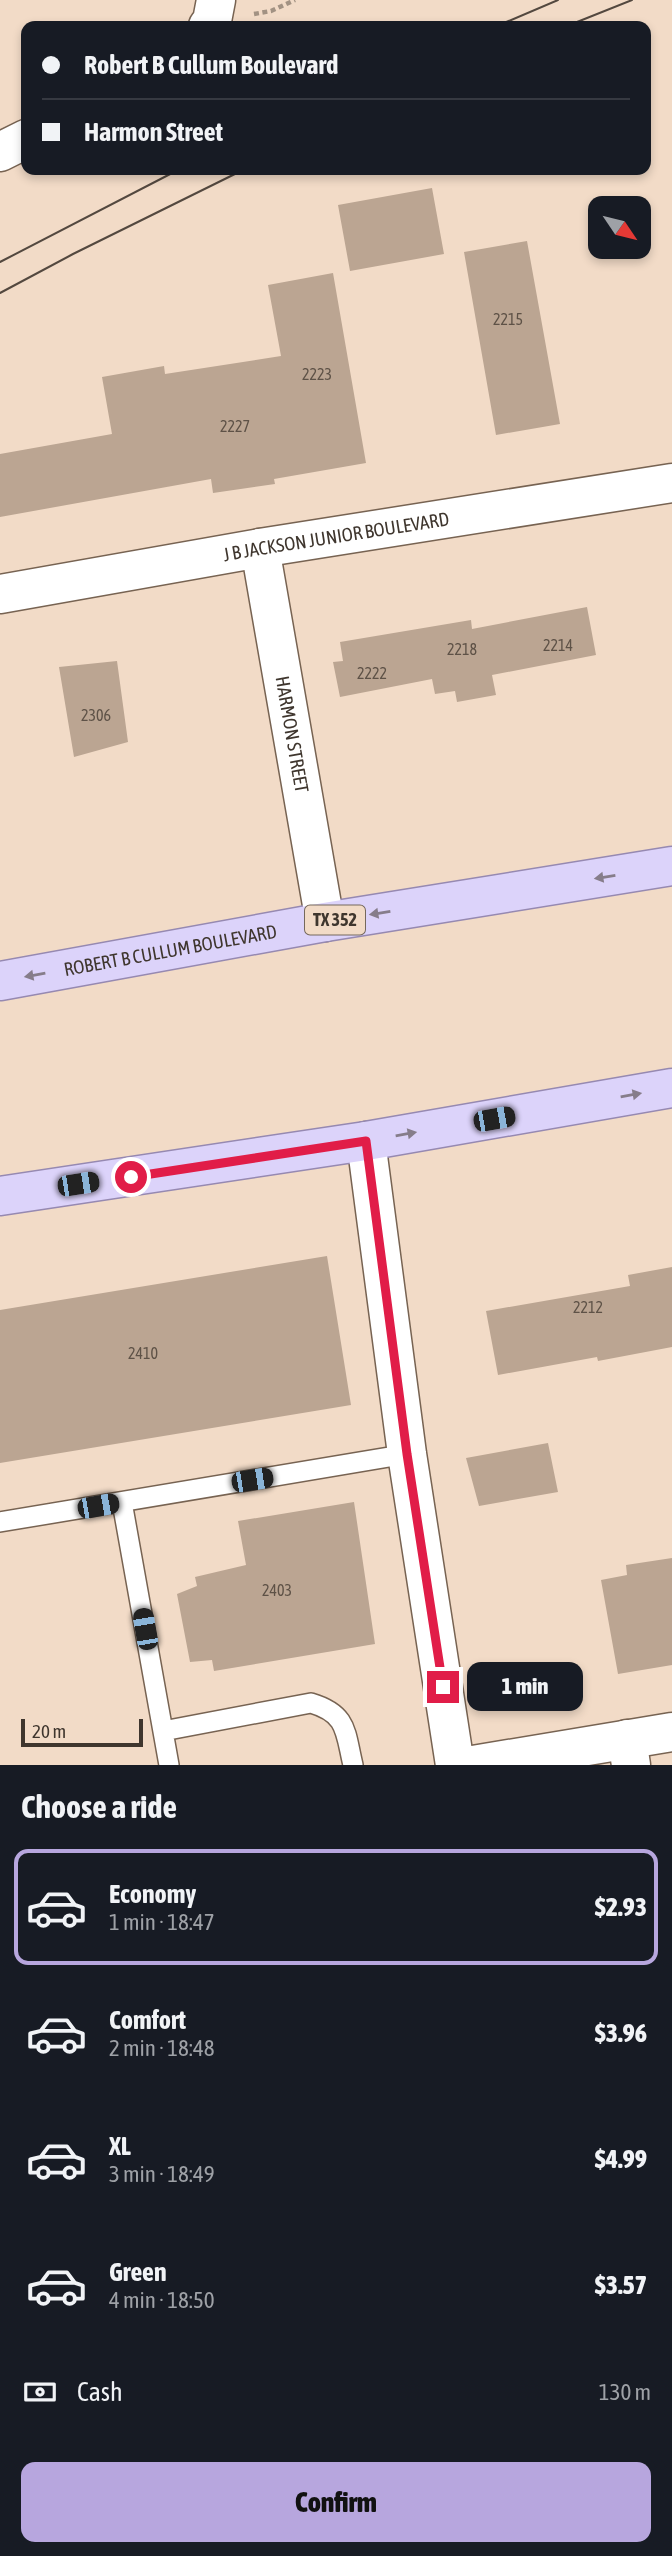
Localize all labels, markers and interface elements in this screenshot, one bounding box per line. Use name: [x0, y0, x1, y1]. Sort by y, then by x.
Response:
text: Robert B Cullum Boulevard: [84, 50, 338, 80]
text: Harmon Street: [84, 117, 223, 147]
north arrow: [588, 196, 651, 259]
map controls: [588, 196, 651, 259]
house number: 2215: [493, 310, 523, 328]
house number: 2223: [302, 365, 332, 383]
house number: 2227: [220, 417, 250, 435]
street label: J B JACKSON JUNIOR BOULEVARD: [221, 507, 451, 565]
house number: 2214: [543, 636, 573, 654]
house number: 2218: [447, 640, 477, 658]
house number: 2222: [357, 664, 387, 682]
street label: HARMON STREET: [271, 674, 313, 795]
house number: 2306: [81, 706, 111, 724]
one-way arrow: [594, 872, 616, 883]
road number: TX 352: [305, 905, 365, 934]
one-way arrow: [369, 908, 391, 919]
street label: ROBERT B CULLUM BOULEVARD: [62, 920, 278, 980]
one-way arrow: [24, 969, 46, 980]
one-way arrow: [620, 1089, 642, 1100]
car: [472, 1105, 517, 1133]
one-way arrow: [396, 1128, 418, 1139]
route start: [115, 1161, 147, 1193]
car: [56, 1170, 101, 1198]
house number: 2212: [573, 1298, 603, 1316]
house number: 2410: [128, 1344, 158, 1362]
car: [230, 1466, 275, 1494]
car: [76, 1492, 121, 1520]
house number: 2403: [262, 1581, 292, 1599]
car: [132, 1606, 159, 1652]
callout: 1 min: [467, 1662, 583, 1712]
route end: [427, 1671, 459, 1703]
text: 1 min: [502, 1673, 548, 1699]
scale bar: [21, 1716, 144, 1748]
text: 20 m: [32, 1720, 66, 1742]
text: Choose a ride: [21, 1788, 177, 1825]
icon: car: [25, 1876, 88, 1939]
text: Economy: [109, 1879, 196, 1909]
text: $2.93: [595, 1892, 647, 1922]
text: 1 min · 18:47: [109, 1909, 215, 1935]
icon: car: [25, 2002, 88, 2065]
text: Comfort: [109, 2005, 186, 2035]
text: $3.96: [595, 2018, 647, 2048]
text: 2 min · 18:48: [109, 2035, 215, 2061]
icon: car: [25, 2128, 88, 2191]
text: XL: [109, 2131, 131, 2161]
text: $4.99: [595, 2144, 647, 2174]
text: 3 min · 18:49: [109, 2161, 215, 2187]
icon: car: [25, 2254, 88, 2317]
text: Green: [109, 2257, 167, 2287]
text: $3.57: [595, 2270, 647, 2300]
text: 4 min · 18:50: [109, 2287, 215, 2313]
icon: cash: [21, 2373, 59, 2411]
text: Cash: [77, 2377, 123, 2407]
text: 130 m: [599, 2379, 651, 2405]
button: Confirm: [21, 2462, 651, 2542]

